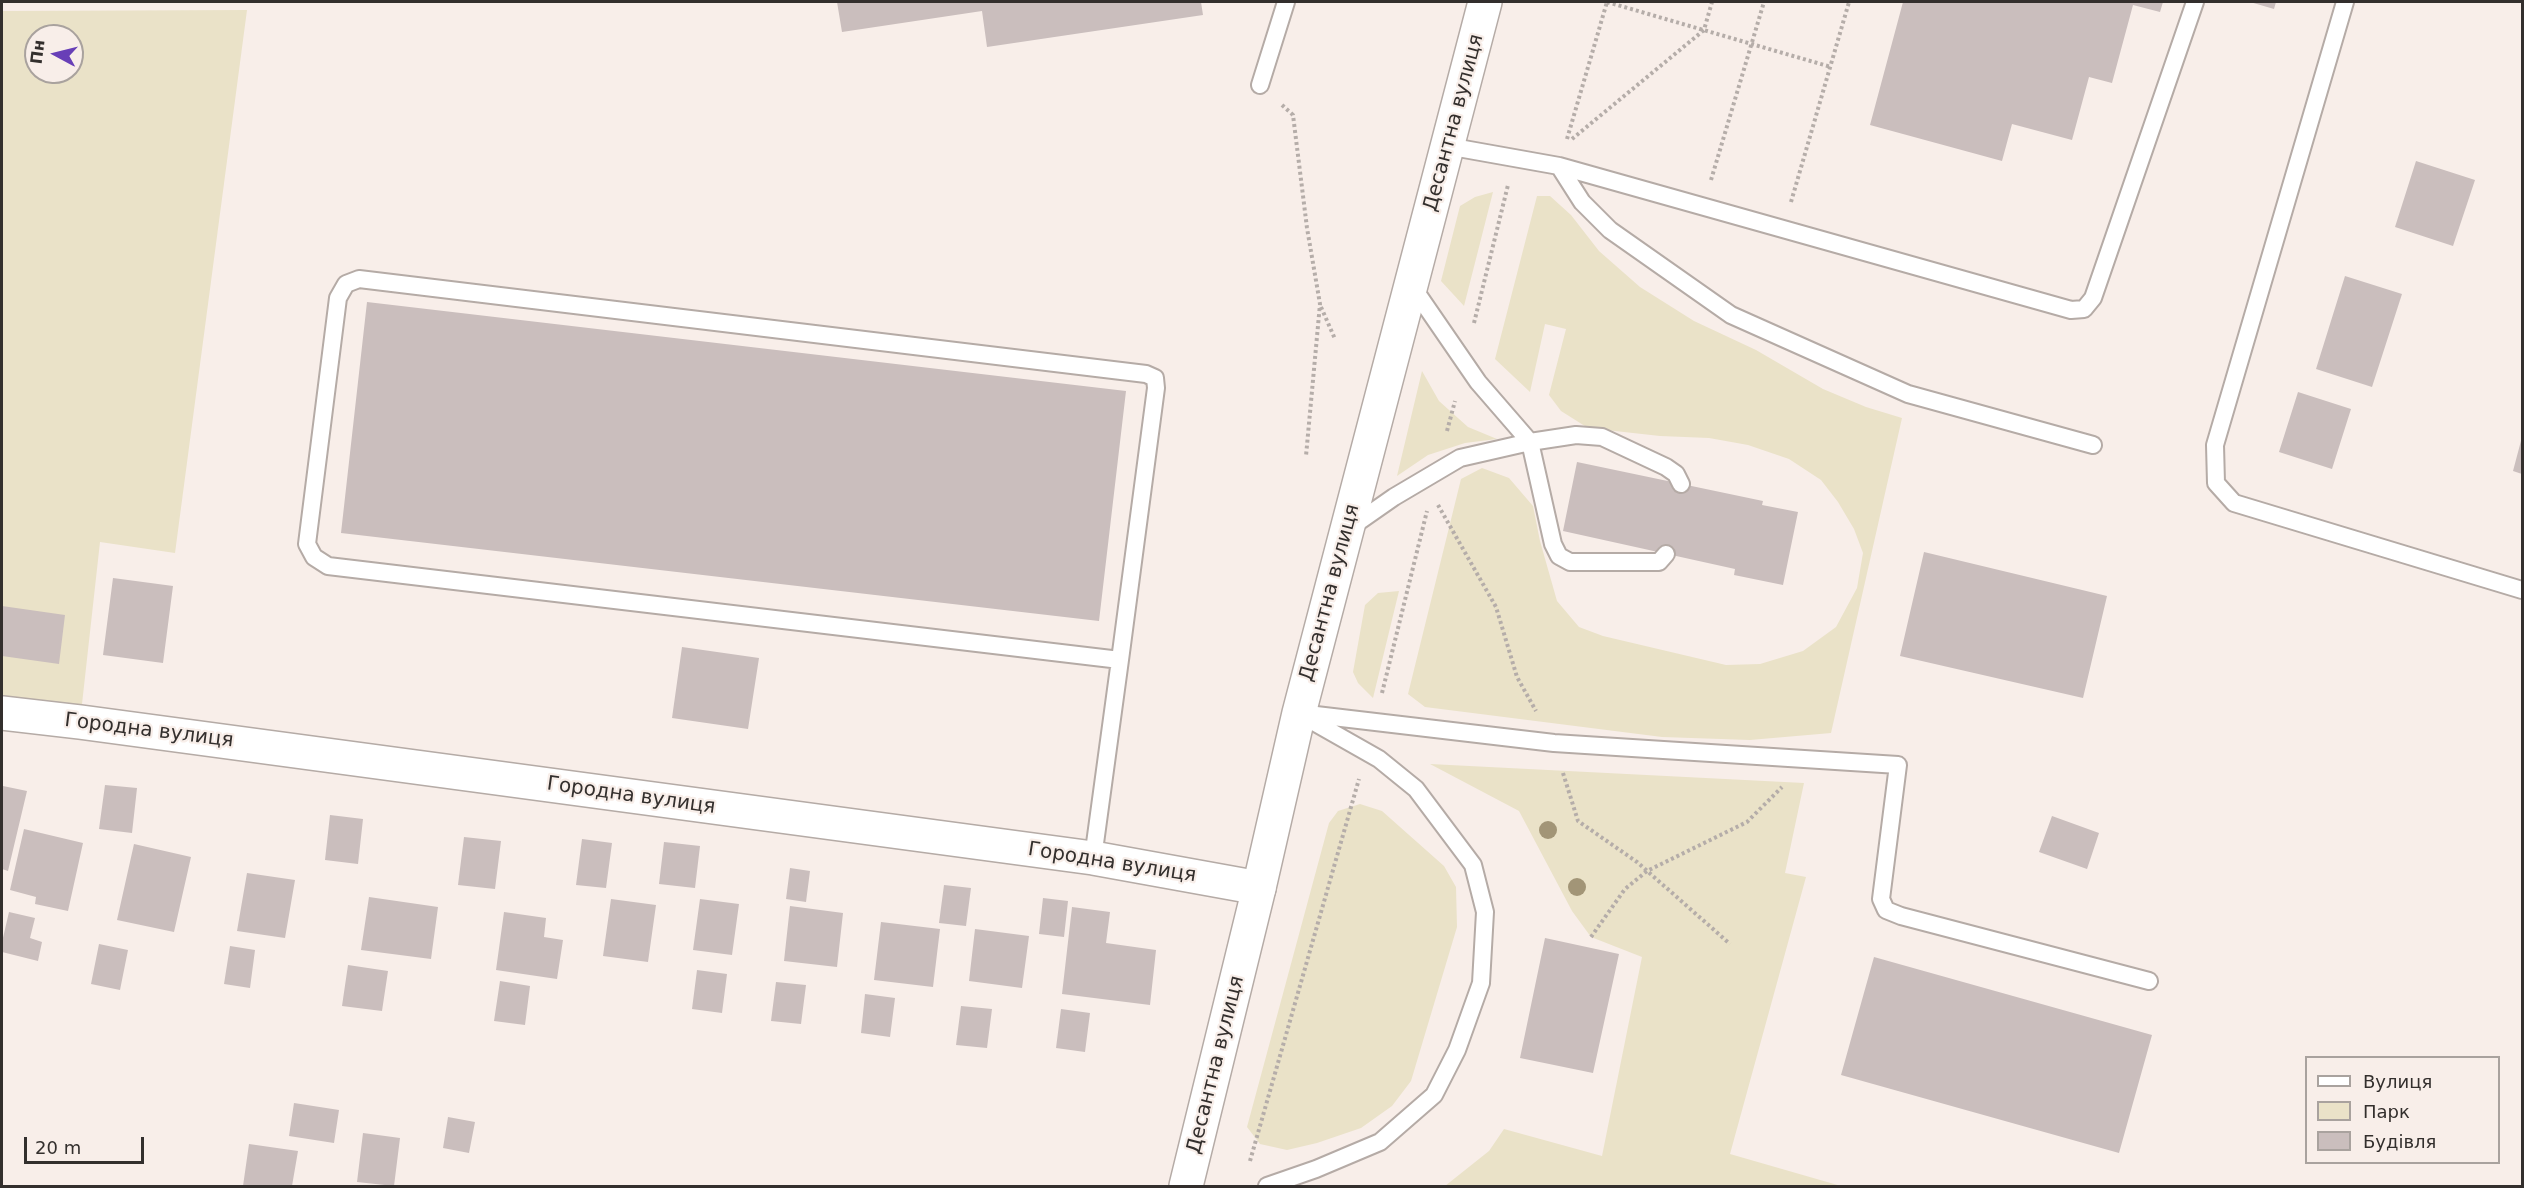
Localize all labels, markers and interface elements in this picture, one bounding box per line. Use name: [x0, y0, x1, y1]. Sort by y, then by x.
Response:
north arrow: [24, 24, 84, 84]
street label: Десантна вулиця: [1419, 32, 1489, 214]
text: Пн: [27, 39, 49, 65]
street label: Десантна вулиця: [1295, 502, 1365, 684]
street label: Городна вулиця: [63, 709, 235, 753]
street label: Городна вулиця: [545, 772, 717, 820]
street label: Городна вулиця: [1026, 838, 1198, 888]
street label: Десантна вулиця: [1182, 973, 1250, 1157]
legend: [2305, 1056, 2500, 1164]
text: Вулиця: [2363, 1071, 2432, 1092]
text: Парк: [2363, 1101, 2410, 1122]
scale bar: [27, 1125, 147, 1163]
text: Будівля: [2363, 1131, 2436, 1152]
text: 20 m: [35, 1137, 81, 1158]

